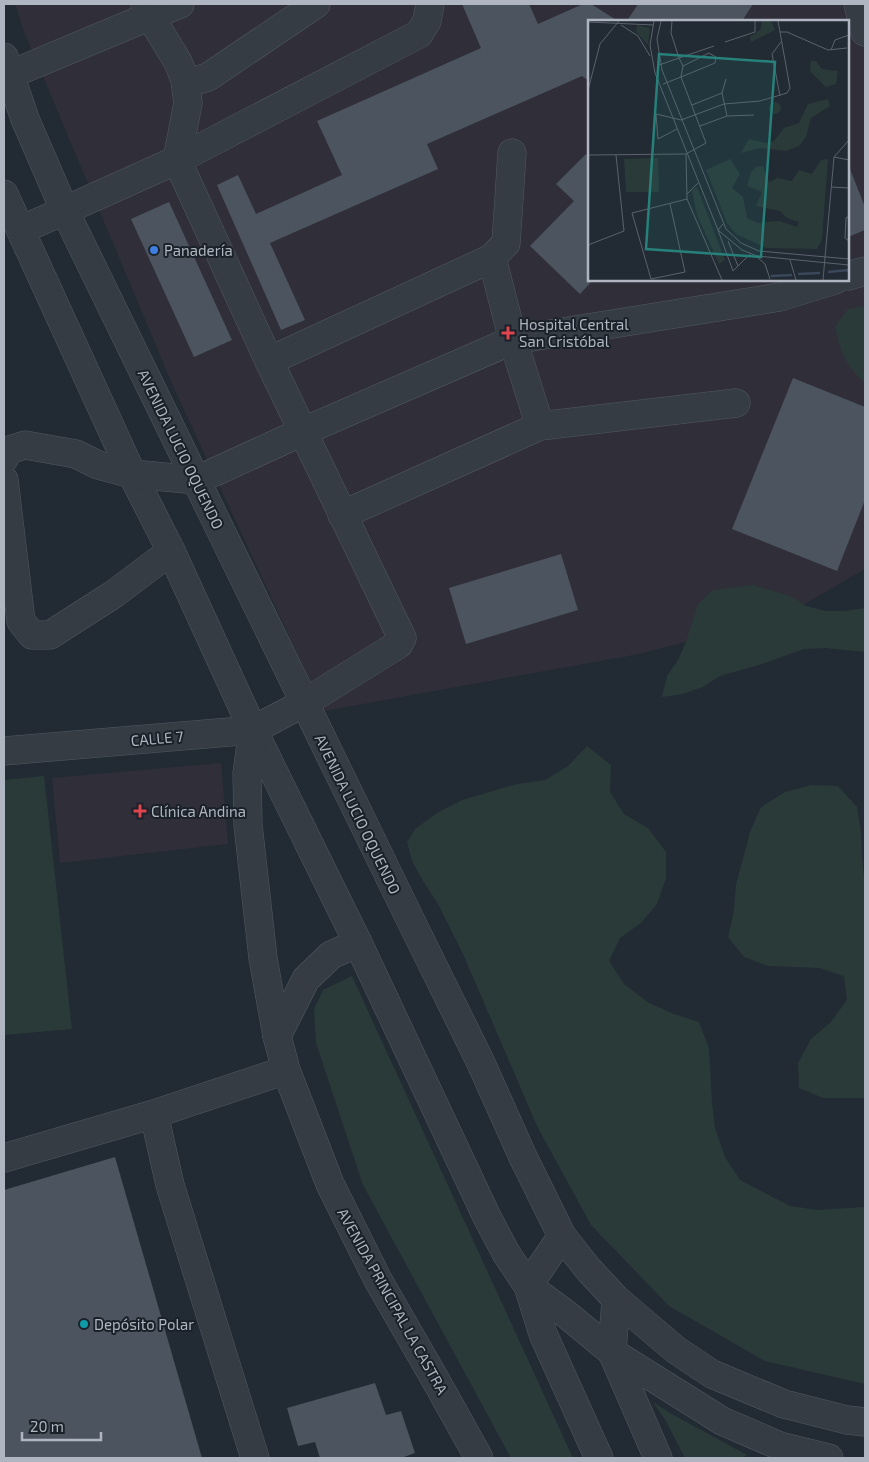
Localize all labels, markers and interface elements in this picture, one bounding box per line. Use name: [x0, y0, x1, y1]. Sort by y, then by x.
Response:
inset map: [588, 20, 849, 281]
place label: Panadería: [164, 241, 233, 259]
marker: Panadería: [148, 244, 160, 256]
place label: Hospital Central San Cristóbal: [519, 315, 629, 350]
marker: Hospital Central San Cristóbal: [501, 326, 515, 340]
street label: AVENIDA LUCIO OQUENDO: [134, 366, 228, 532]
street label: CALLE 7: [130, 727, 184, 749]
street label: AVENIDA LUCIO OQUENDO: [311, 731, 405, 897]
place label: Clínica Andina: [151, 802, 246, 820]
marker: Clínica Andina: [133, 804, 147, 818]
street label: AVENIDA PRINCIPAL LA CASTRA: [334, 1205, 452, 1398]
place label: Depósito Polar: [94, 1315, 194, 1333]
marker: Depósito Polar: [78, 1318, 90, 1330]
scale bar: [22, 1410, 101, 1442]
text: 20 m: [30, 1417, 64, 1435]

